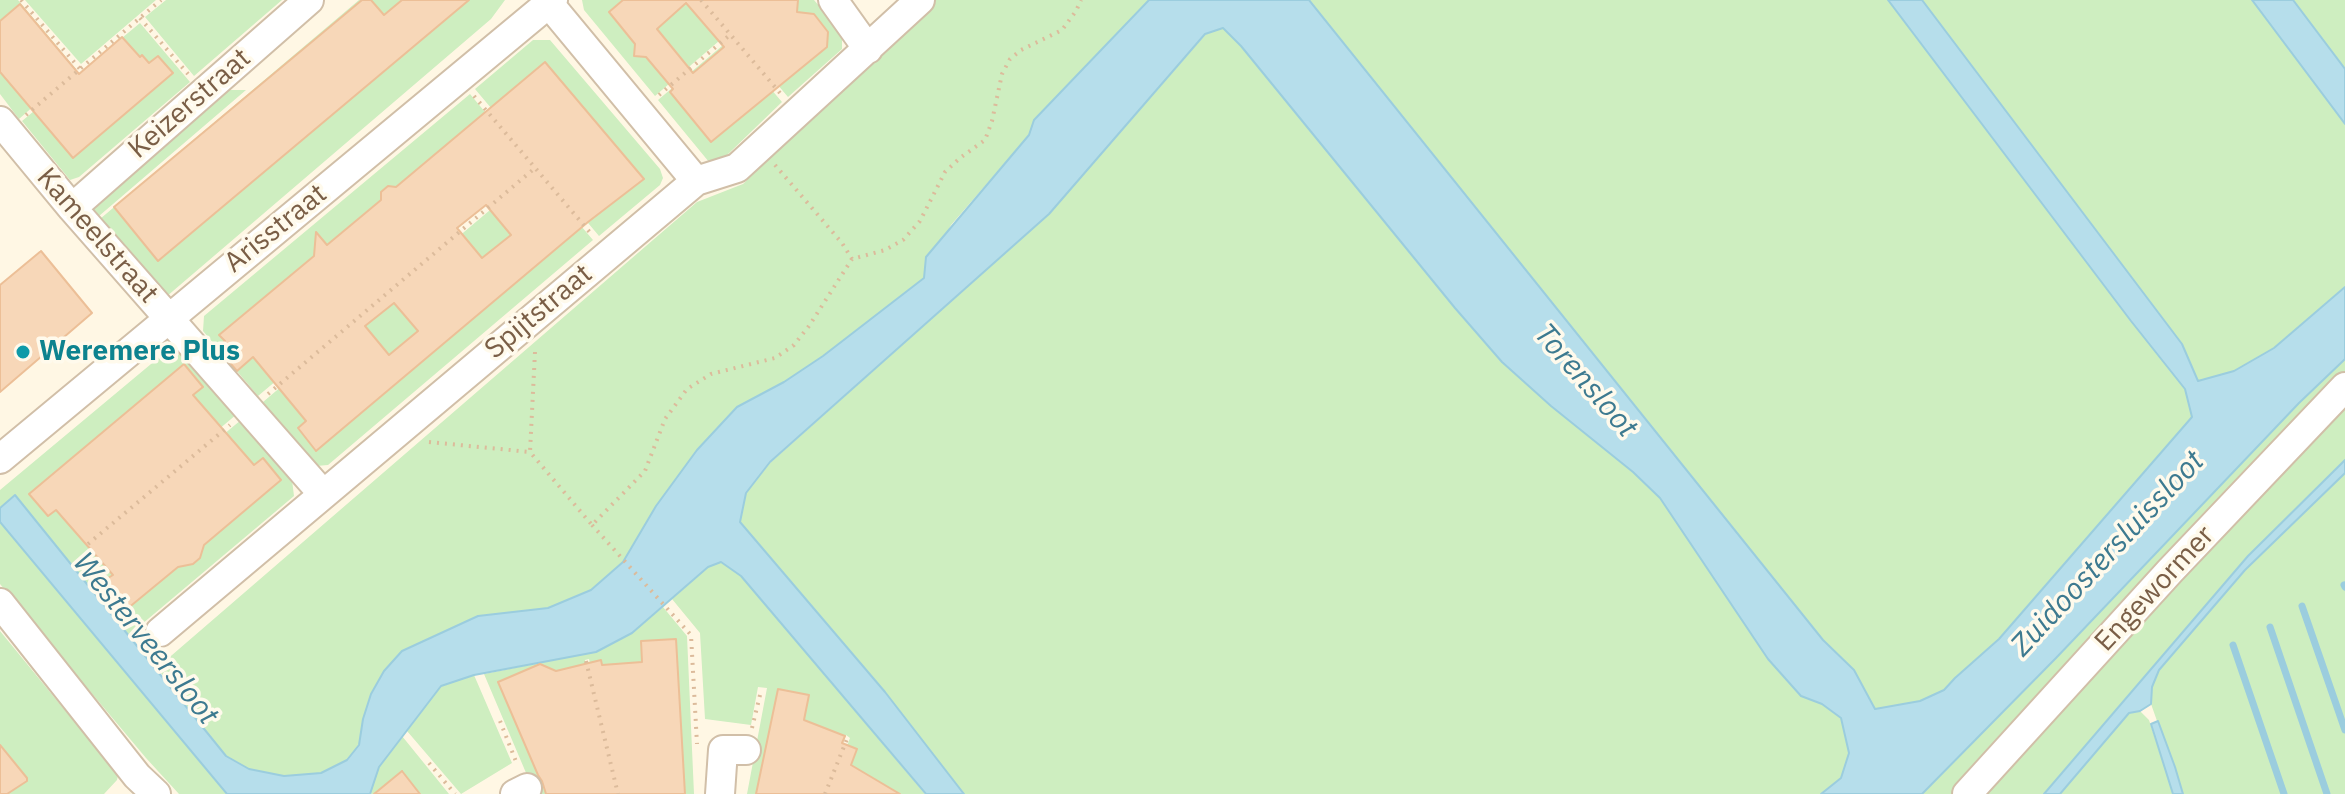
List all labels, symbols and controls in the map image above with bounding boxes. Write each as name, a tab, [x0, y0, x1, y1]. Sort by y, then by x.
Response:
street label: Keizerstraat	[122, 42, 258, 166]
street label: Kameelstraat	[29, 161, 165, 311]
street label: Arisstraat	[218, 178, 334, 280]
street label: Spijtstraat	[479, 258, 599, 366]
water label: Torensloot	[1526, 317, 1644, 445]
place label: Weremere Plus	[39, 335, 240, 369]
marker: Weremere Plus	[14, 343, 32, 361]
water label: Zuidoostersluissloot	[2004, 444, 2212, 664]
street label: Engewormer	[2088, 519, 2222, 659]
water label: Westerveersloot	[65, 546, 225, 732]

